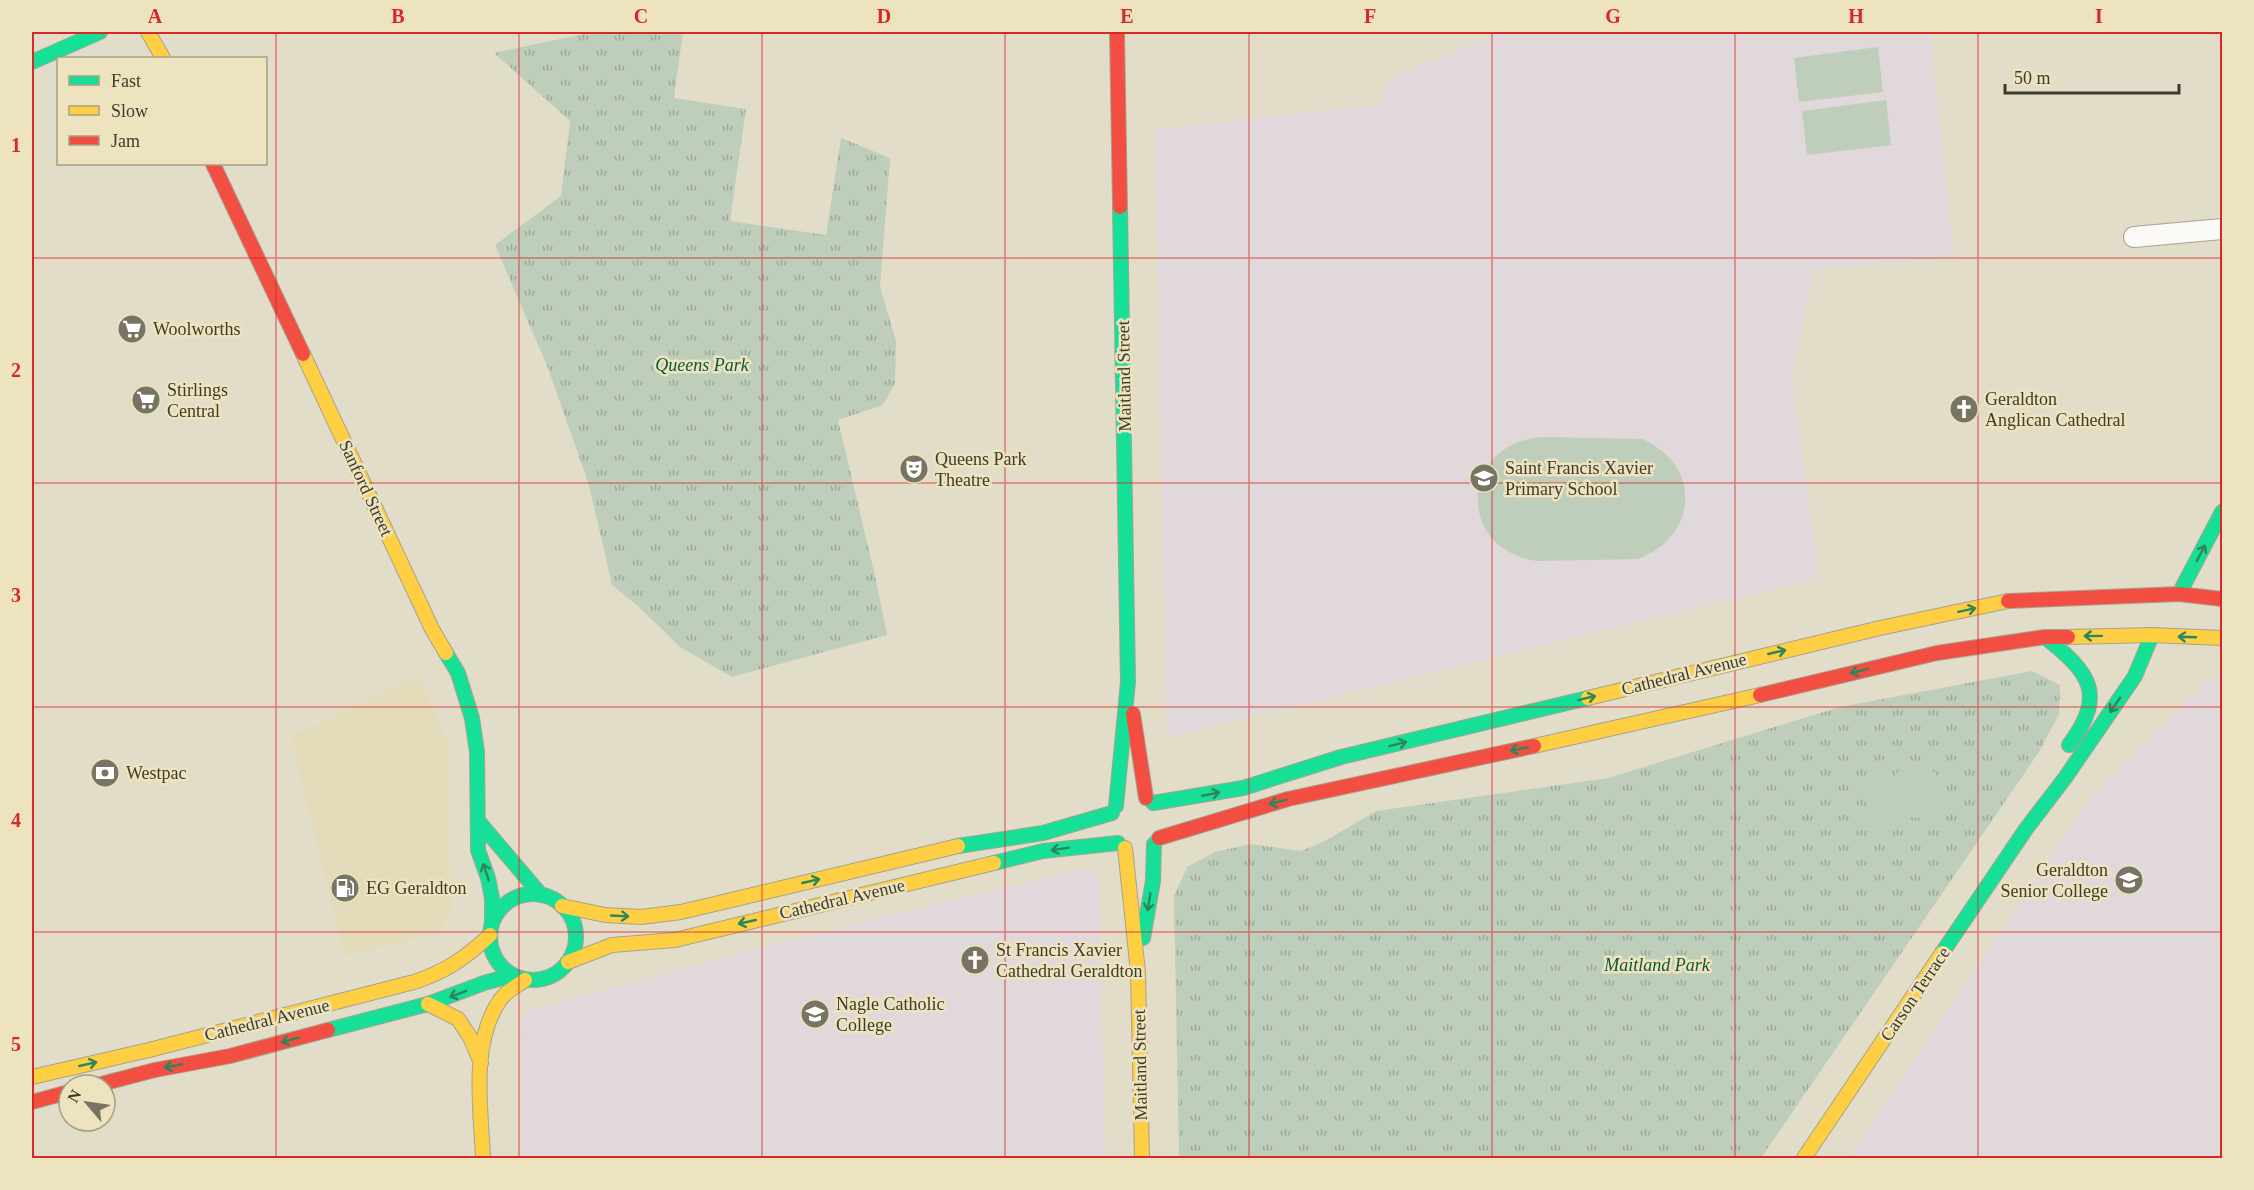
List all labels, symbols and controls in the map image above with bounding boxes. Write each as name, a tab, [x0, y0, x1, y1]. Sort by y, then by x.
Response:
text: A	[148, 5, 163, 27]
text: B	[391, 5, 405, 27]
text: C	[634, 5, 648, 27]
text: D	[877, 5, 891, 27]
text: E	[1120, 5, 1134, 27]
text: F	[1364, 5, 1376, 27]
text: G	[1605, 5, 1621, 27]
text: H	[1848, 5, 1864, 27]
text: I	[2095, 5, 2103, 27]
legend	[57, 57, 267, 165]
scale bar	[2005, 57, 2179, 95]
text: 50 m	[2014, 68, 2051, 88]
text: Fast	[111, 71, 141, 91]
text: Slow	[111, 101, 148, 121]
text: Jam	[111, 131, 140, 151]
text: 1	[11, 134, 21, 156]
supermarket icon: Woolworths	[116, 313, 148, 345]
place label: Woolworths	[153, 319, 241, 339]
street label: Maitland Street	[1113, 320, 1135, 432]
park label: Queens Park	[655, 355, 750, 375]
text: 2	[11, 359, 21, 381]
place label: Stirlings Central	[167, 380, 228, 421]
supermarket icon: Stirlings Central	[130, 384, 162, 416]
place label: Geraldton Anglican Cathedral	[1985, 389, 2125, 430]
church icon: Geraldton Anglican Cathedral	[1948, 393, 1980, 425]
street label: Sanford Street	[335, 437, 397, 539]
place label: Queens Park Theatre	[935, 449, 1026, 490]
theatre icon: Queens Park Theatre	[898, 453, 930, 485]
place label: Saint Francis Xavier Primary School	[1505, 458, 1653, 499]
school or university icon: Saint Francis Xavier Primary School	[1468, 462, 1500, 494]
one-way arrow	[2195, 545, 2207, 562]
text: 3	[11, 584, 21, 606]
one-way arrow	[1957, 603, 1976, 615]
one-way arrow	[2084, 630, 2104, 642]
one-way arrow	[2178, 631, 2198, 642]
one-way arrow	[1767, 646, 1786, 658]
street label: Cathedral Avenue	[1619, 649, 1749, 699]
one-way arrow	[1850, 665, 1869, 677]
one-way arrow	[1577, 691, 1596, 703]
one-way arrow	[2109, 697, 2121, 713]
one-way arrow	[1388, 737, 1407, 749]
one-way arrow	[1510, 744, 1529, 756]
bank icon: Westpac	[89, 757, 121, 789]
place label: Westpac	[126, 763, 187, 783]
one-way arrow	[1201, 788, 1220, 799]
one-way arrow	[1269, 796, 1288, 808]
text: 4	[11, 809, 21, 831]
one-way arrow	[1050, 843, 1070, 854]
place label: Geraldton Senior College	[2001, 860, 2108, 901]
one-way arrow	[479, 863, 490, 882]
school or university icon: Geraldton Senior College	[2113, 864, 2145, 896]
fuel station icon: EG Geraldton	[329, 872, 361, 904]
street label: Cathedral Avenue	[777, 875, 907, 923]
one-way arrow	[801, 875, 820, 887]
place label: EG Geraldton	[366, 878, 466, 898]
one-way arrow	[1144, 891, 1155, 911]
one-way arrow	[609, 911, 629, 922]
one-way arrow	[738, 916, 757, 928]
place label: St Francis Xavier Cathedral Geraldton	[996, 940, 1142, 981]
street label: Carson Terrace	[1876, 943, 1954, 1045]
church icon: St Francis Xavier Cathedral Geraldton	[959, 944, 991, 976]
park label: Maitland Park	[1603, 955, 1711, 975]
one-way arrow	[449, 989, 468, 1000]
place label: Nagle Catholic College	[836, 994, 944, 1035]
street label: Cathedral Avenue	[202, 995, 332, 1045]
school or university icon: Nagle Catholic College	[799, 998, 831, 1030]
street label: Maitland Street	[1129, 1009, 1151, 1121]
text: 5	[11, 1033, 21, 1055]
one-way arrow	[281, 1035, 300, 1046]
one-way arrow	[79, 1057, 98, 1069]
one-way arrow	[163, 1061, 183, 1072]
north arrow	[57, 1073, 117, 1133]
text: N	[64, 1086, 85, 1105]

